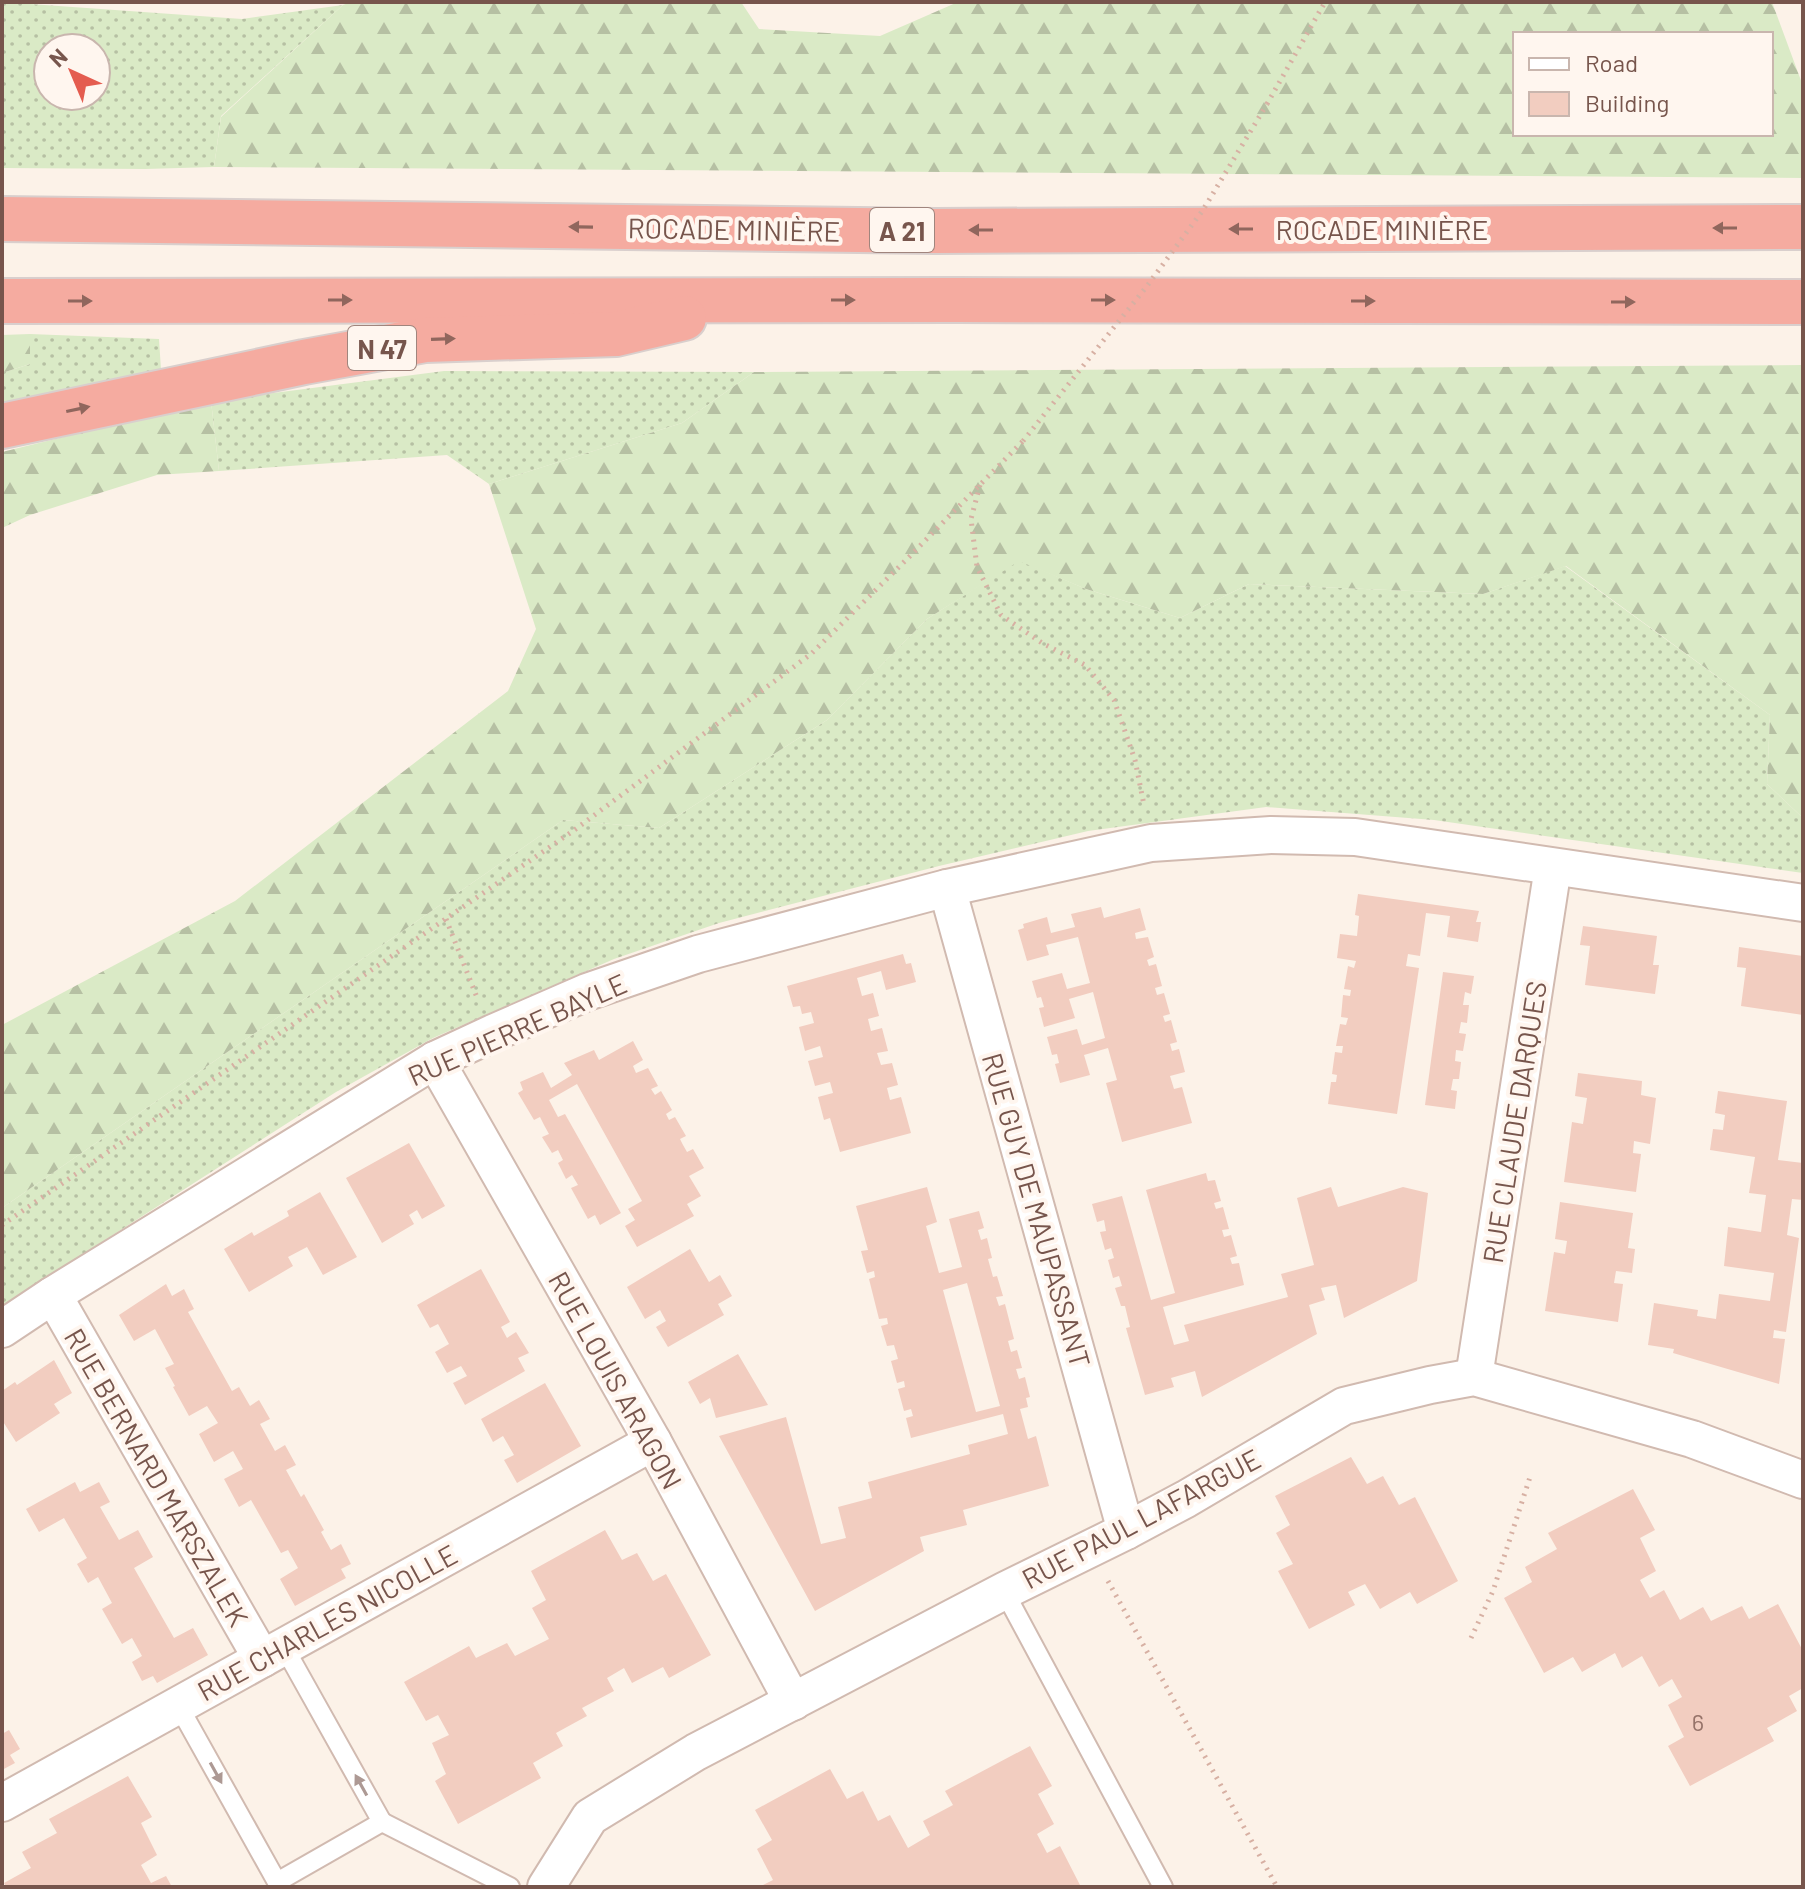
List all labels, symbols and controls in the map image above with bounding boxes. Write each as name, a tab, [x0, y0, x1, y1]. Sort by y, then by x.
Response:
north arrow	[32, 32, 112, 112]
legend	[1513, 32, 1773, 136]
text: N	[43, 42, 72, 71]
text: Road	[1585, 48, 1638, 77]
text: Building	[1585, 88, 1669, 117]
road number: A 21	[870, 208, 934, 252]
street label: ROCADE MINIÈRE	[627, 210, 841, 248]
street label: ROCADE MINIÈRE	[1276, 212, 1488, 246]
one-way arrow	[568, 221, 593, 233]
one-way arrow	[1712, 222, 1737, 234]
one-way arrow	[1228, 223, 1253, 235]
one-way arrow	[968, 224, 993, 236]
one-way arrow	[328, 294, 353, 306]
one-way arrow	[831, 294, 856, 306]
one-way arrow	[1091, 294, 1116, 307]
one-way arrow	[68, 295, 93, 307]
one-way arrow	[1351, 295, 1376, 307]
one-way arrow	[1611, 296, 1636, 308]
road number: N 47	[348, 326, 416, 370]
one-way arrow	[431, 333, 456, 346]
one-way arrow	[66, 402, 91, 415]
street label: RUE PIERRE BAYLE	[402, 965, 632, 1093]
street label: RUE CLAUDE DARQUES	[1475, 979, 1553, 1265]
street label: RUE GUY DE MAUPASSANT	[976, 1049, 1098, 1371]
street label: RUE LOUIS ARAGON	[542, 1265, 690, 1495]
street label: RUE BERNARD MARSZALEK	[58, 1322, 256, 1632]
street label: RUE PAUL LAFARGUE	[1016, 1441, 1266, 1595]
street label: RUE CHARLES NICOLLE	[191, 1536, 463, 1708]
house number: 6	[1692, 1707, 1704, 1736]
one-way arrow	[209, 1762, 223, 1784]
one-way arrow	[354, 1774, 368, 1796]

